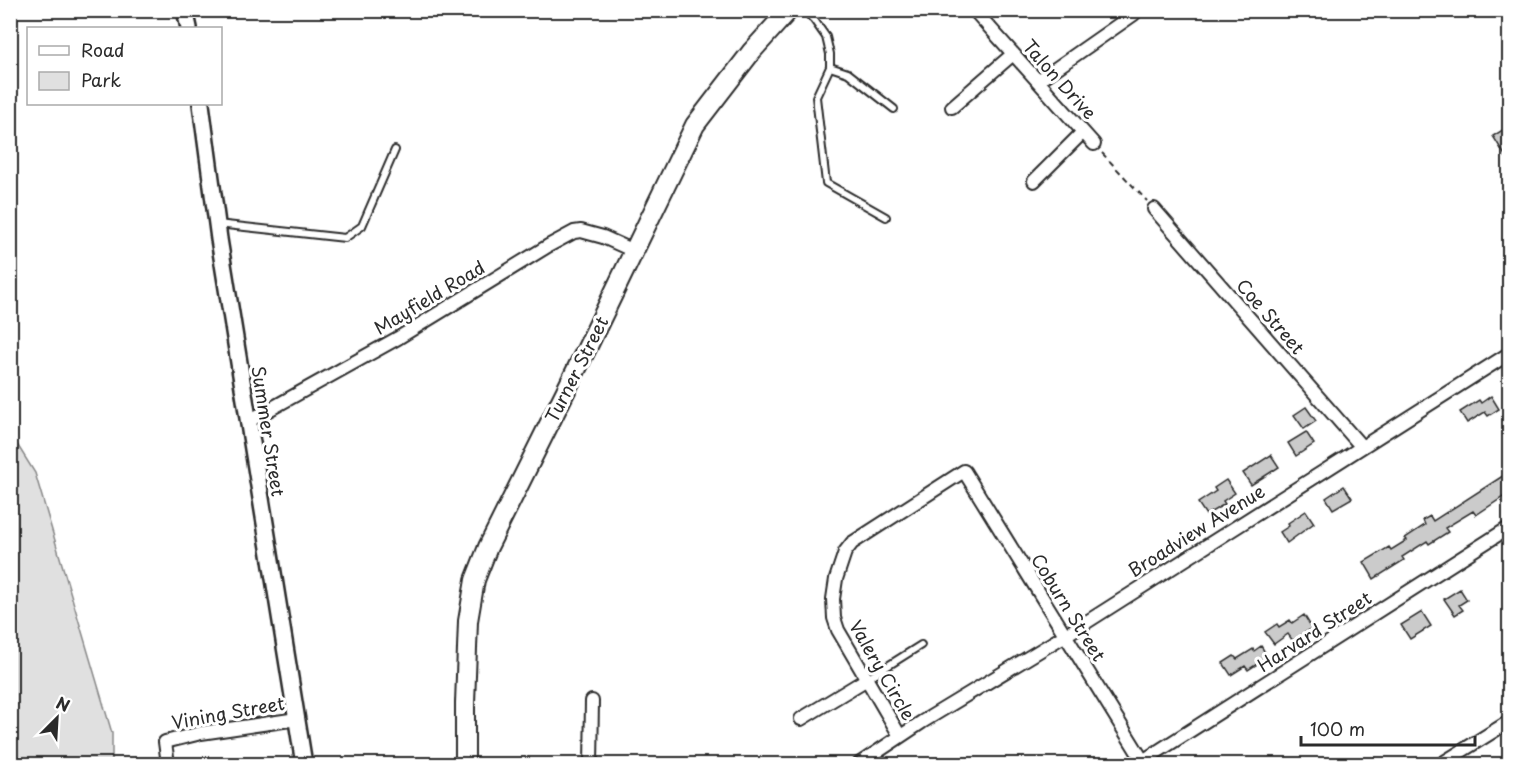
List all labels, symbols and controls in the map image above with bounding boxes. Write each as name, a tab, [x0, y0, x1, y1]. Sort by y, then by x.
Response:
legend	[27, 27, 222, 105]
street label: Talon Drive	[1017, 33, 1103, 125]
text: Road	[81, 36, 125, 63]
text: Park	[81, 66, 121, 93]
street label: Mayfield Road	[368, 253, 490, 341]
street label: Coe Street	[1230, 272, 1312, 360]
street label: Turner Street	[538, 311, 614, 427]
street label: Summer Street	[245, 364, 293, 498]
street label: Broadview Avenue	[1122, 477, 1270, 583]
street label: Coburn Street	[1025, 548, 1113, 666]
street label: Harvard Street	[1252, 584, 1376, 678]
street label: Valery Circle	[843, 615, 923, 725]
north arrow	[27, 688, 87, 748]
street label: Vining Street	[169, 689, 287, 735]
text: N	[53, 690, 74, 717]
scale bar	[1301, 709, 1475, 747]
text: 100 m	[1310, 715, 1365, 742]

